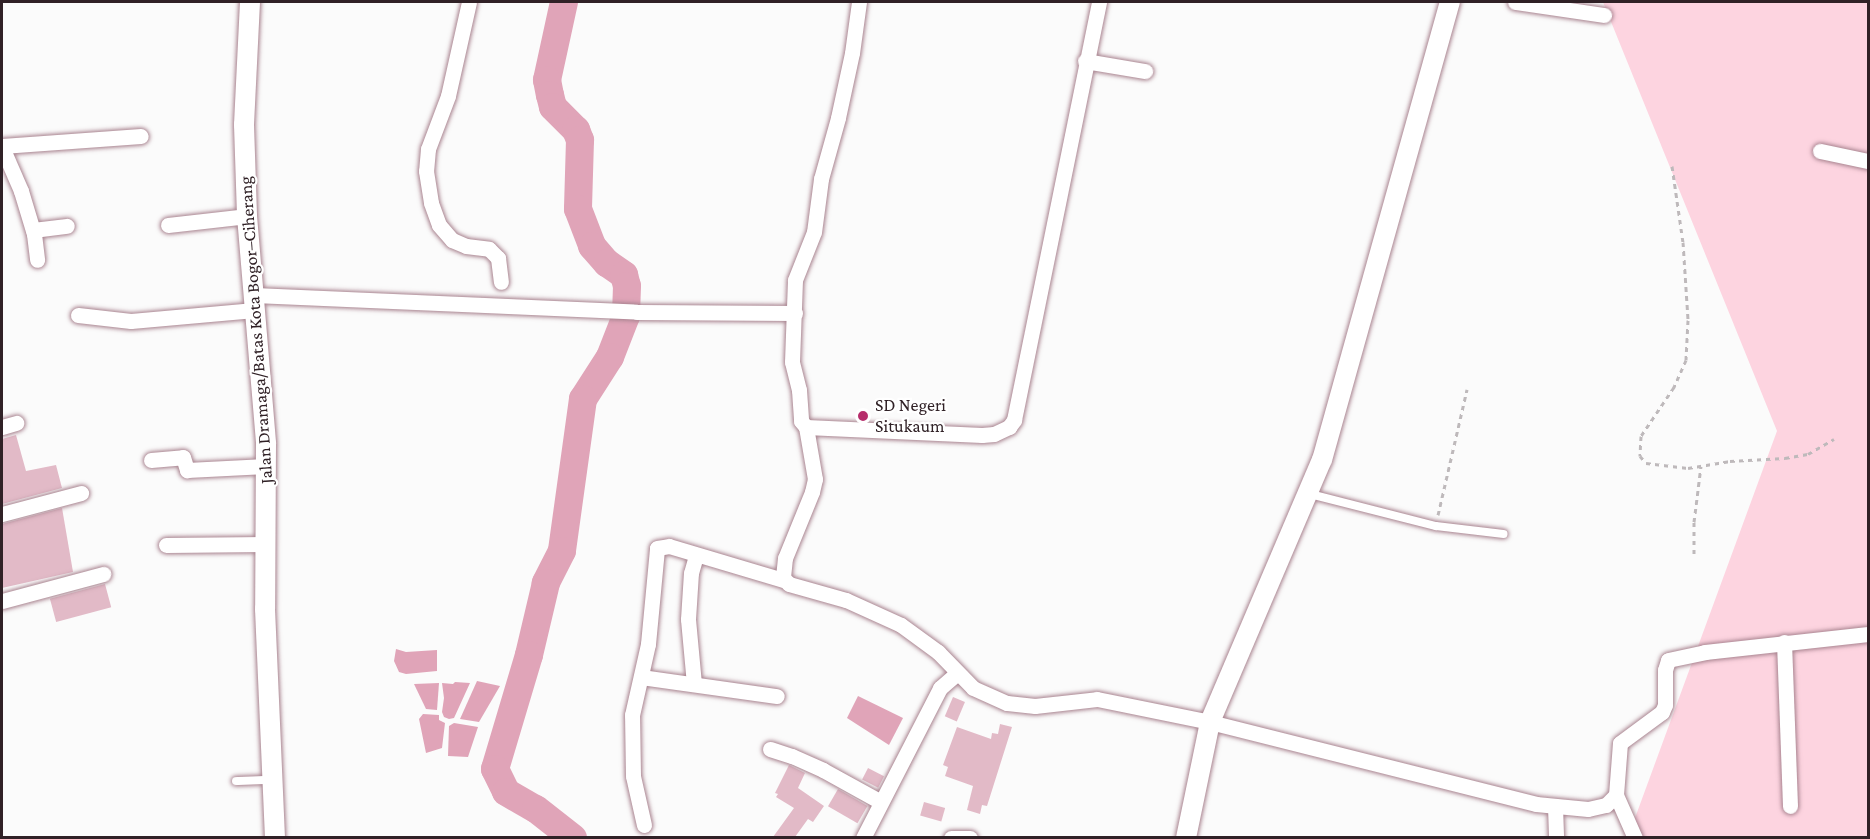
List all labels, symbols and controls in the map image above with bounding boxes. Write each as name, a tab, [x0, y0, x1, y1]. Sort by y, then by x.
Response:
street label: Jalan Dramaga/Batas Kota Bogor–Ciherang	[234, 175, 278, 485]
place label: SD Negeri Situkaum	[875, 395, 946, 438]
marker: SD Negeri Situkaum	[856, 409, 870, 423]

